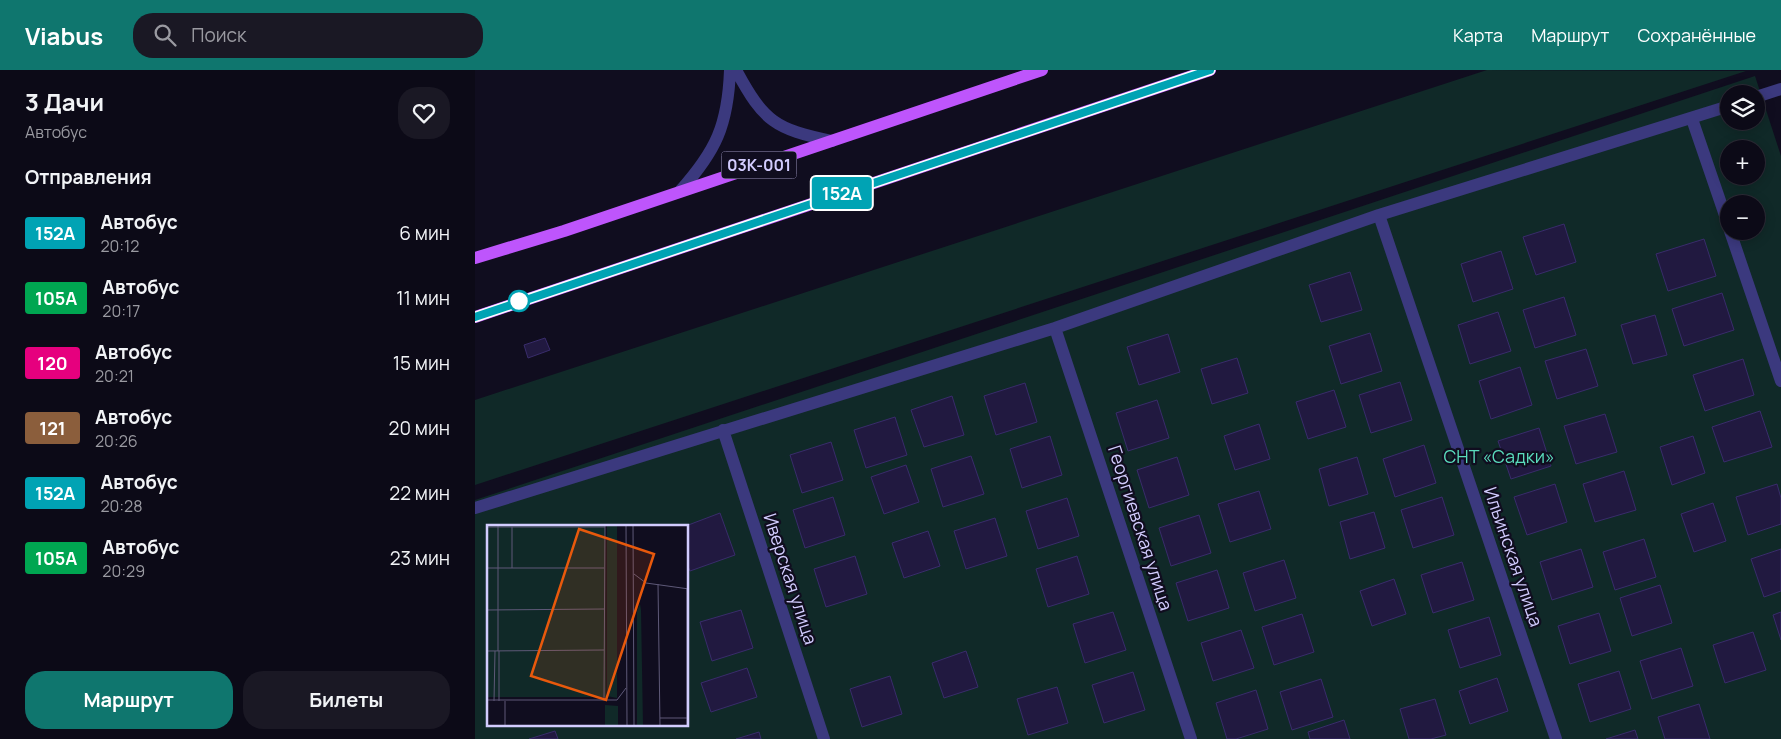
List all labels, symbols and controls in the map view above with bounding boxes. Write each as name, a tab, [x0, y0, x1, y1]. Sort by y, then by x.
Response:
search box	[133, 13, 483, 58]
text: Viabus	[25, 19, 103, 52]
icon: search	[151, 21, 179, 49]
text: Поиск	[191, 22, 246, 48]
text: Карта	[1453, 23, 1503, 47]
text: Маршрут	[1531, 23, 1609, 47]
text: Сохранённые	[1637, 23, 1756, 47]
text: 3 Дачи	[25, 85, 104, 118]
map controls	[1720, 85, 1765, 240]
button: layers	[1720, 85, 1765, 130]
button: heart	[398, 87, 450, 139]
text: Автобус	[25, 121, 87, 143]
button: +	[1720, 140, 1765, 185]
road number: 03К-001	[721, 152, 797, 178]
text: Отправления	[25, 164, 152, 190]
line badge: 152A	[807, 177, 877, 209]
text: 152A	[822, 181, 862, 205]
button: −	[1720, 195, 1765, 240]
text: Автобус	[100, 209, 178, 235]
text: 6 мин	[399, 220, 450, 246]
text: 152A	[35, 221, 75, 245]
text: 20:12	[100, 235, 139, 257]
text: Автобус	[102, 274, 180, 300]
text: 11 мин	[396, 285, 450, 311]
text: 105А	[35, 286, 77, 310]
unlabelled marker	[508, 290, 530, 312]
text: 20:17	[102, 300, 140, 322]
text: Автобус	[95, 339, 172, 365]
text: 15 мин	[393, 350, 450, 376]
text: 120	[37, 351, 68, 375]
text: 20:21	[95, 365, 134, 387]
text: Автобус	[95, 404, 172, 430]
text: 20 мин	[389, 415, 450, 441]
text: 121	[39, 416, 66, 440]
text: 20:26	[95, 430, 138, 452]
street label: Георгиевская улица	[1103, 442, 1179, 613]
park label: СНТ «Садки»	[1443, 444, 1555, 468]
text: Автобус	[100, 469, 178, 495]
text: 22 мин	[389, 480, 450, 506]
text: 152A	[35, 481, 75, 505]
street label: Ильинская улица	[1479, 484, 1549, 630]
text: 20:28	[100, 495, 142, 517]
street label: Иверская улица	[758, 510, 823, 647]
inset map	[487, 525, 689, 726]
text: Автобус	[102, 534, 180, 560]
text: 23 мин	[390, 545, 450, 571]
text: 105А	[35, 546, 77, 570]
text: 20:29	[102, 560, 145, 582]
button: Маршрут	[25, 671, 233, 729]
button: Билеты	[243, 671, 450, 729]

